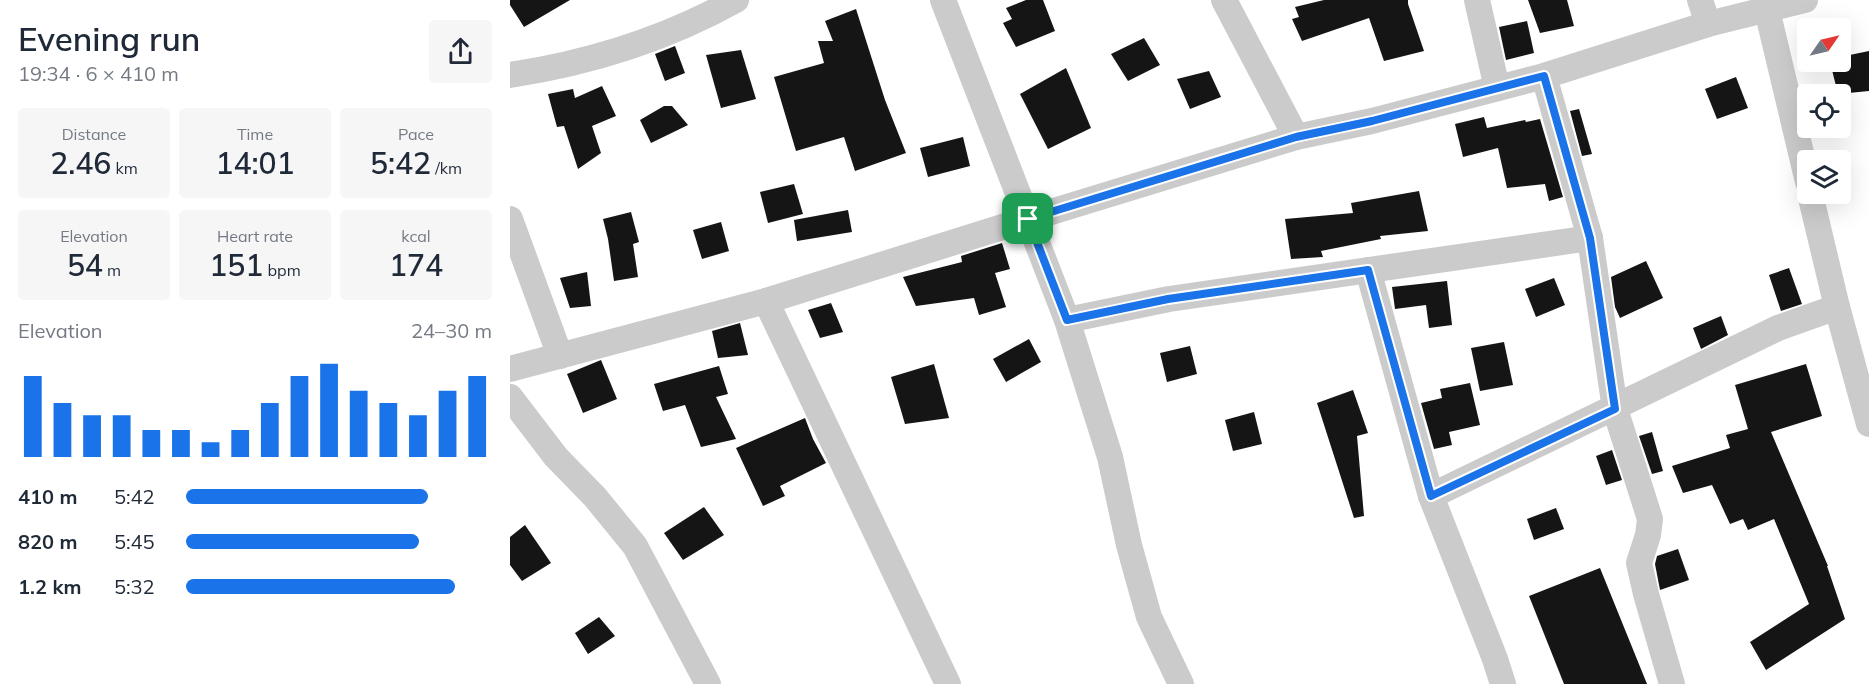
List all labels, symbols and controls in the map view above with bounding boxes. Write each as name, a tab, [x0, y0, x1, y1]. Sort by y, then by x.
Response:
text: Evening run	[18, 18, 200, 59]
north arrow	[1797, 18, 1851, 72]
map controls	[1797, 18, 1851, 204]
button: share	[429, 20, 492, 83]
text: 19:34 · 6 × 410 m	[18, 61, 179, 86]
button: locate	[1797, 84, 1851, 138]
text: Distance	[62, 124, 126, 144]
text: Time	[237, 124, 273, 144]
text: Pace	[398, 124, 434, 144]
text: 2.46	[50, 144, 111, 182]
text: 14:01	[215, 144, 295, 182]
text: 5:42	[370, 144, 431, 182]
button: layers	[1797, 150, 1851, 204]
text: km	[111, 158, 138, 178]
text: /km	[431, 158, 462, 178]
pin	[1002, 193, 1053, 244]
icon: arrive	[1011, 202, 1044, 235]
text: Elevation	[60, 226, 128, 246]
text: Heart rate	[217, 226, 293, 246]
text: kcal	[401, 226, 431, 246]
text: 54	[67, 246, 103, 284]
text: 151	[209, 246, 263, 284]
text: 174	[389, 246, 443, 284]
text: m	[103, 260, 121, 280]
text: bpm	[263, 260, 301, 280]
text: Elevation	[18, 318, 103, 343]
text: 24–30 m	[411, 318, 492, 343]
text: 410 m	[18, 484, 77, 509]
text: 5:42	[114, 484, 155, 509]
text: 820 m	[18, 529, 77, 554]
text: 5:45	[114, 529, 155, 554]
text: 1.2 km	[18, 574, 81, 599]
text: 5:32	[114, 574, 155, 599]

